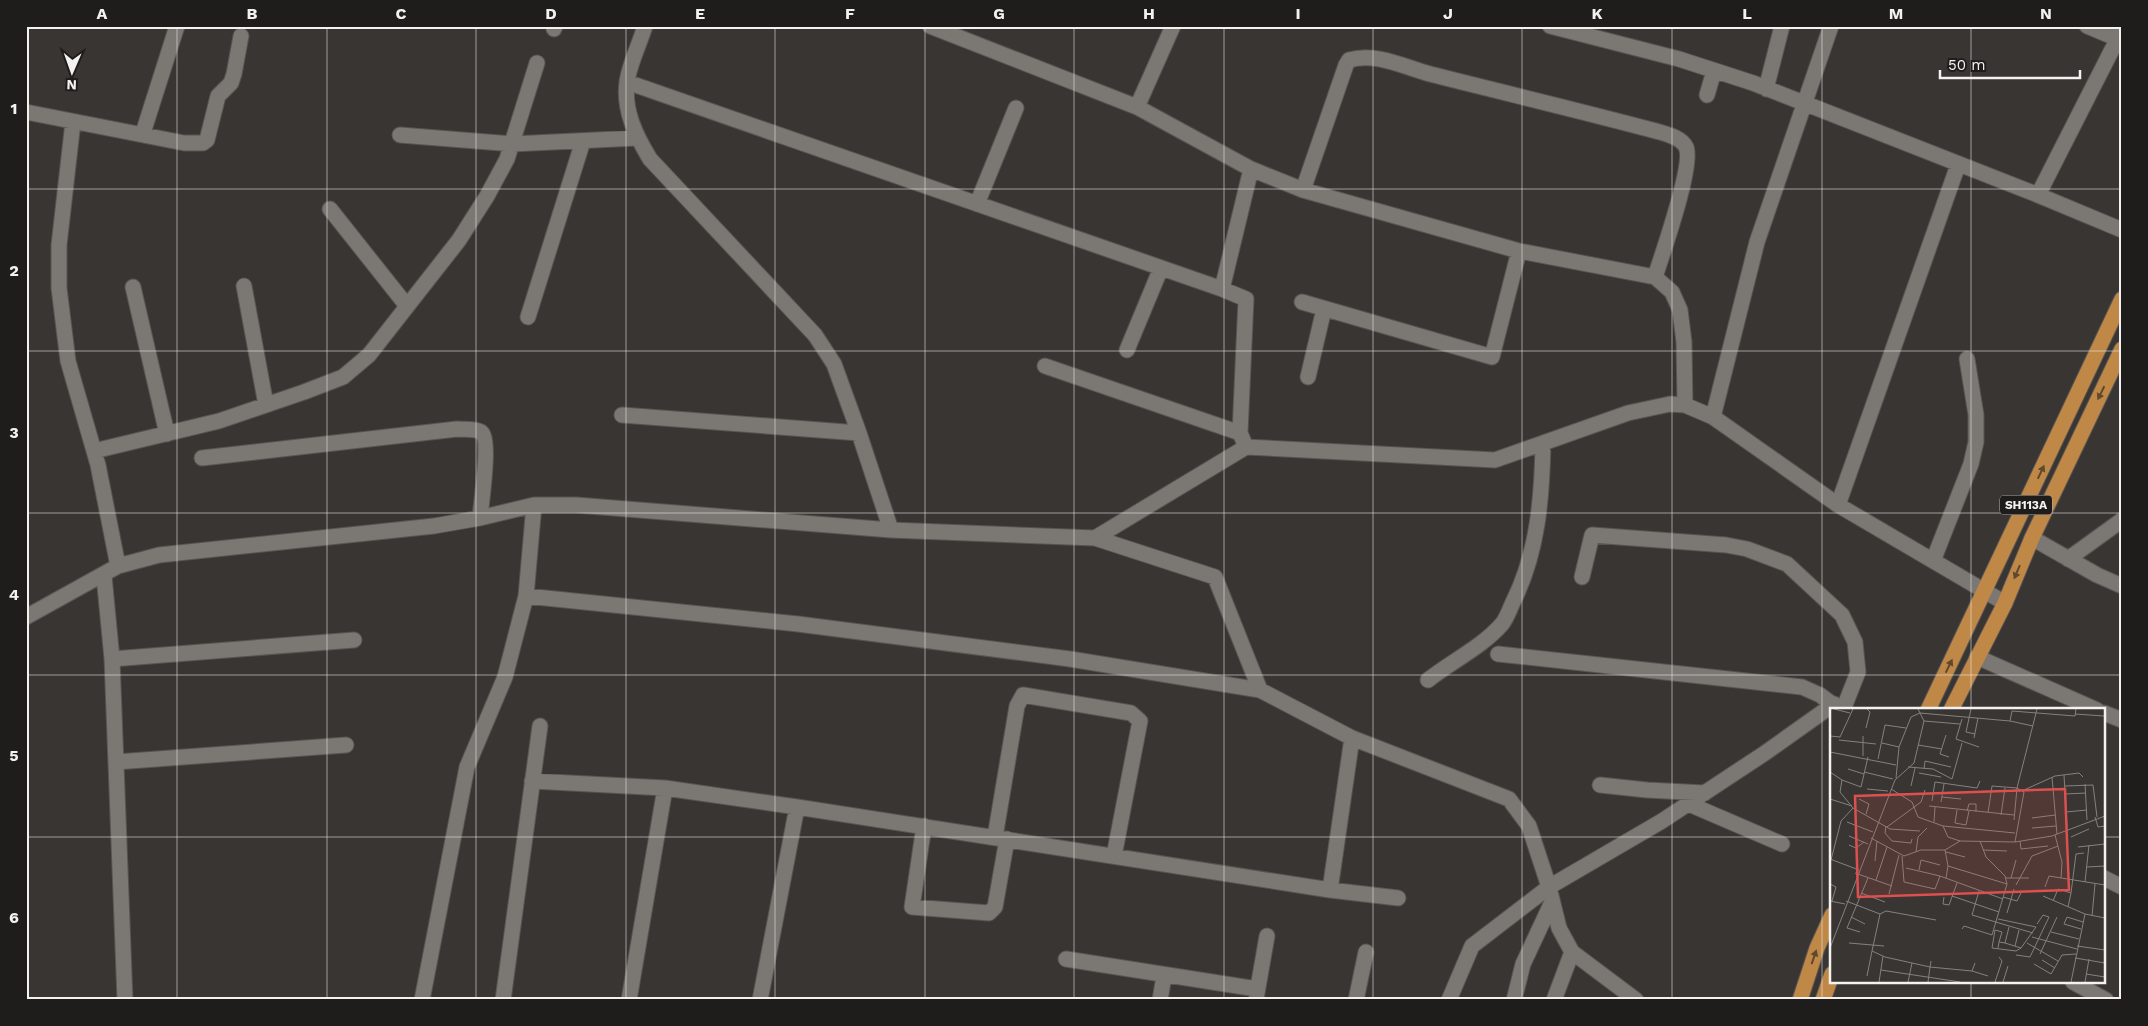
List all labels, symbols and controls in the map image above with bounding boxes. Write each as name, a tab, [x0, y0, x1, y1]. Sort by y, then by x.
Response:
text: A	[97, 4, 108, 23]
text: B	[247, 4, 258, 23]
text: C	[396, 4, 407, 23]
text: D	[545, 4, 557, 23]
text: E	[695, 4, 705, 23]
text: F	[845, 4, 855, 23]
text: G	[993, 4, 1005, 23]
text: H	[1143, 4, 1155, 23]
text: I	[1295, 4, 1301, 23]
text: J	[1443, 4, 1453, 23]
text: K	[1591, 4, 1603, 23]
text: L	[1742, 4, 1752, 23]
text: M	[1889, 4, 1903, 23]
text: N	[2040, 4, 2052, 23]
north arrow	[48, 48, 98, 98]
scale bar	[1940, 48, 2080, 80]
text: 50 m	[1948, 56, 1985, 74]
text: N	[66, 77, 77, 93]
text: 1	[11, 99, 17, 118]
text: 2	[9, 261, 19, 280]
one-way arrow	[2097, 386, 2105, 400]
text: 3	[9, 423, 19, 442]
one-way arrow	[2037, 465, 2045, 479]
road number: SH113A	[2000, 496, 2052, 514]
one-way arrow	[2013, 565, 2021, 579]
text: 4	[9, 585, 19, 604]
one-way arrow	[1945, 659, 1953, 673]
inset map	[1830, 708, 2106, 984]
text: 5	[9, 746, 19, 765]
text: 6	[9, 908, 19, 927]
one-way arrow	[1811, 949, 1818, 964]

